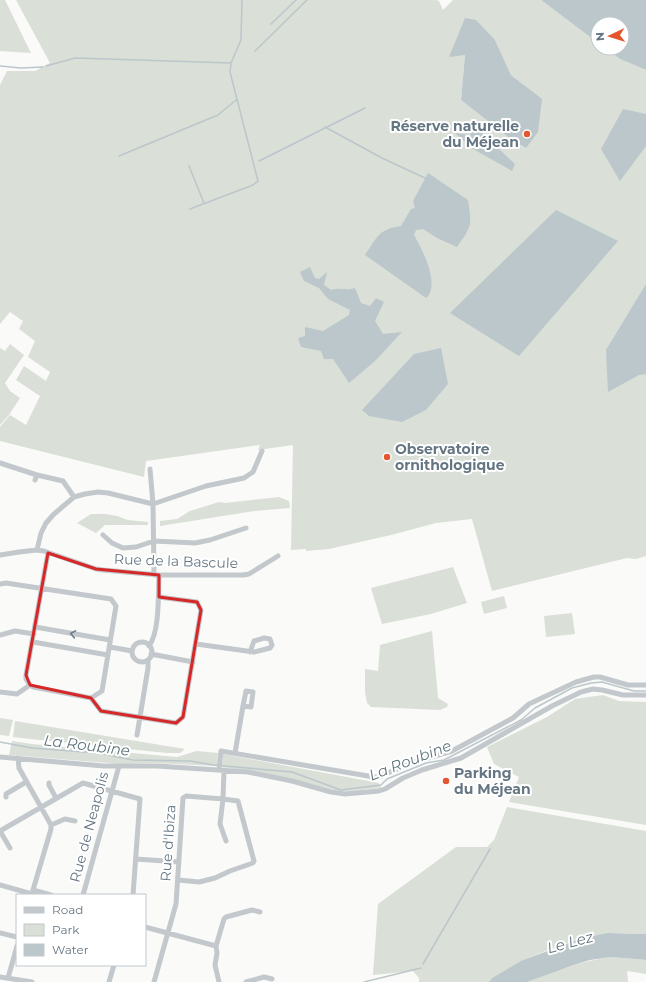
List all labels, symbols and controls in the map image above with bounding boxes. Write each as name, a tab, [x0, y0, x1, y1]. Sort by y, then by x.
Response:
north arrow	[590, 16, 630, 56]
text: N	[593, 32, 607, 42]
place label: Réserve naturelle du Méjean	[390, 117, 519, 151]
marker: Réserve naturelle du Méjean	[522, 129, 532, 139]
place label: Observatoire ornithologique	[395, 440, 505, 474]
marker: Observatoire ornithologique	[382, 452, 392, 462]
street label: Rue de la Bascule	[114, 550, 238, 572]
one-way arrow	[70, 630, 76, 639]
water label: La Roubine	[43, 730, 131, 760]
water label: La Roubine	[366, 736, 454, 784]
place label: Parking du Méjean	[454, 764, 531, 798]
street label: Rue de Neapolis	[66, 770, 112, 884]
marker: Parking du Méjean	[441, 776, 451, 786]
street label: Rue d'Ibiza	[156, 804, 180, 882]
legend	[16, 894, 146, 966]
text: Road	[52, 902, 83, 917]
text: Park	[52, 922, 80, 937]
water label: Le Lez	[545, 927, 596, 957]
text: Water	[52, 942, 89, 957]

